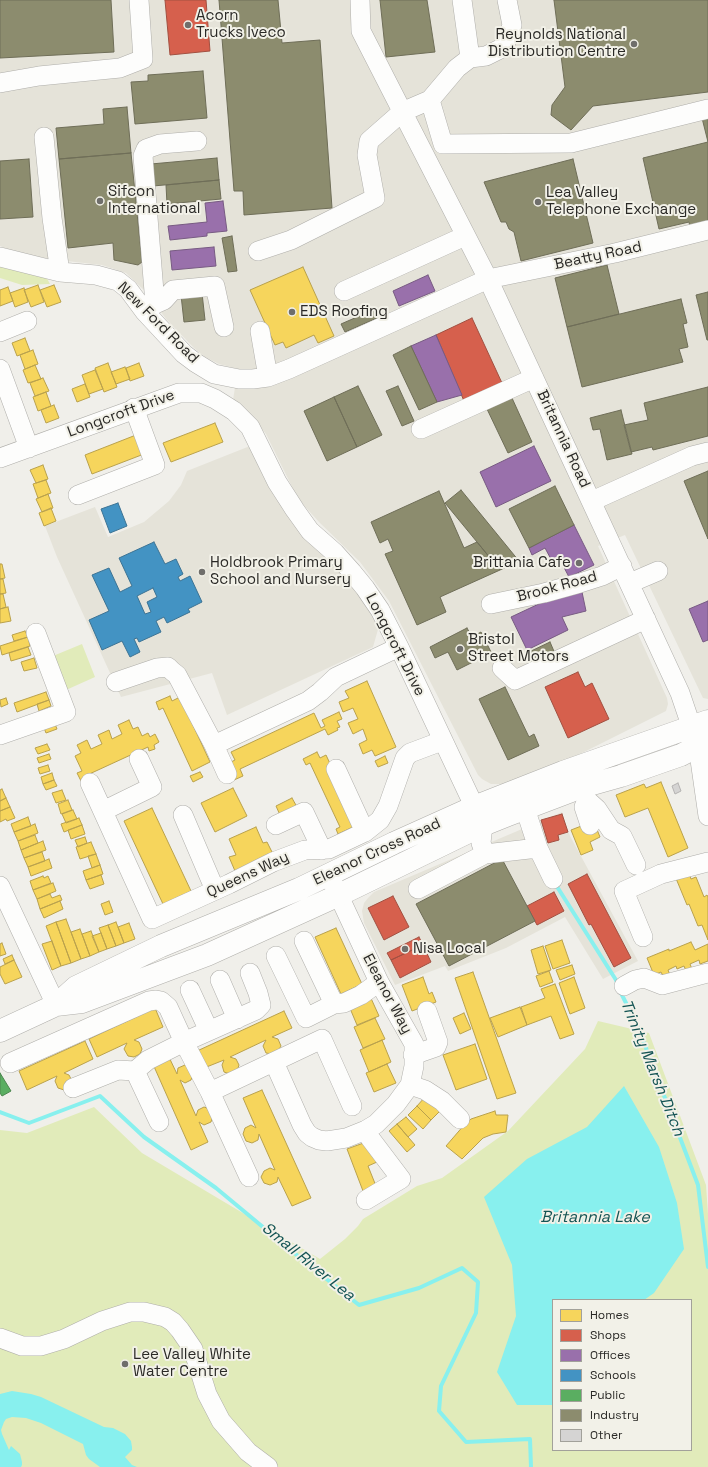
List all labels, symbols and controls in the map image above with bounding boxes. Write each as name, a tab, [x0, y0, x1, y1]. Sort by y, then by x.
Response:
place label: Acorn Trucks Iveco	[196, 7, 286, 42]
marker: Acorn Trucks Iveco	[183, 20, 193, 30]
place label: Reynolds National Distribution Centre	[488, 26, 626, 61]
marker: Reynolds National Distribution Centre	[629, 39, 639, 49]
place label: Sifcon International	[108, 183, 200, 218]
place label: Lea Valley Telephone Exchange	[546, 184, 696, 219]
marker: Sifcon International	[95, 196, 105, 206]
marker: Lea Valley Telephone Exchange	[533, 197, 543, 207]
street label: Beatty Road	[553, 238, 643, 274]
street label: New Ford Road	[114, 279, 202, 367]
place label: EDS Roofing	[300, 303, 388, 321]
marker: EDS Roofing	[287, 307, 297, 317]
street label: Longcroft Drive	[65, 386, 177, 442]
street label: Britannia Road	[532, 387, 594, 491]
place label: Holdbrook Primary School and Nursery	[210, 554, 351, 589]
place label: Brittania Cafe	[473, 554, 571, 572]
marker: Brittania Cafe	[574, 558, 584, 568]
marker: Holdbrook Primary School and Nursery	[197, 567, 207, 577]
street label: Brook Road	[515, 568, 599, 606]
street label: Longcroft Drive	[361, 591, 429, 699]
place label: Bristol Street Motors	[468, 631, 569, 666]
marker: Bristol Street Motors	[455, 644, 465, 654]
street label: Eleanor Cross Road	[310, 815, 444, 889]
street label: Queens Way	[204, 848, 292, 902]
place label: Nisa Local	[413, 940, 486, 958]
marker: Nisa Local	[400, 944, 410, 954]
street label: Eleanor Way	[358, 951, 416, 1037]
water label: Trinity Marsh Ditch	[616, 997, 688, 1139]
water label: Britannia Lake	[540, 1208, 650, 1228]
water label: Small River Lea	[258, 1219, 358, 1305]
legend	[552, 1299, 692, 1451]
text: Homes	[590, 1307, 629, 1323]
text: Shops	[590, 1327, 626, 1343]
place label: Lee Valley White Water Centre	[133, 1346, 251, 1381]
text: Offices	[590, 1347, 630, 1363]
marker: Lee Valley White Water Centre	[120, 1359, 130, 1369]
text: Schools	[590, 1367, 636, 1383]
text: Public	[590, 1387, 625, 1403]
text: Industry	[590, 1407, 639, 1423]
text: Other	[590, 1427, 623, 1443]

